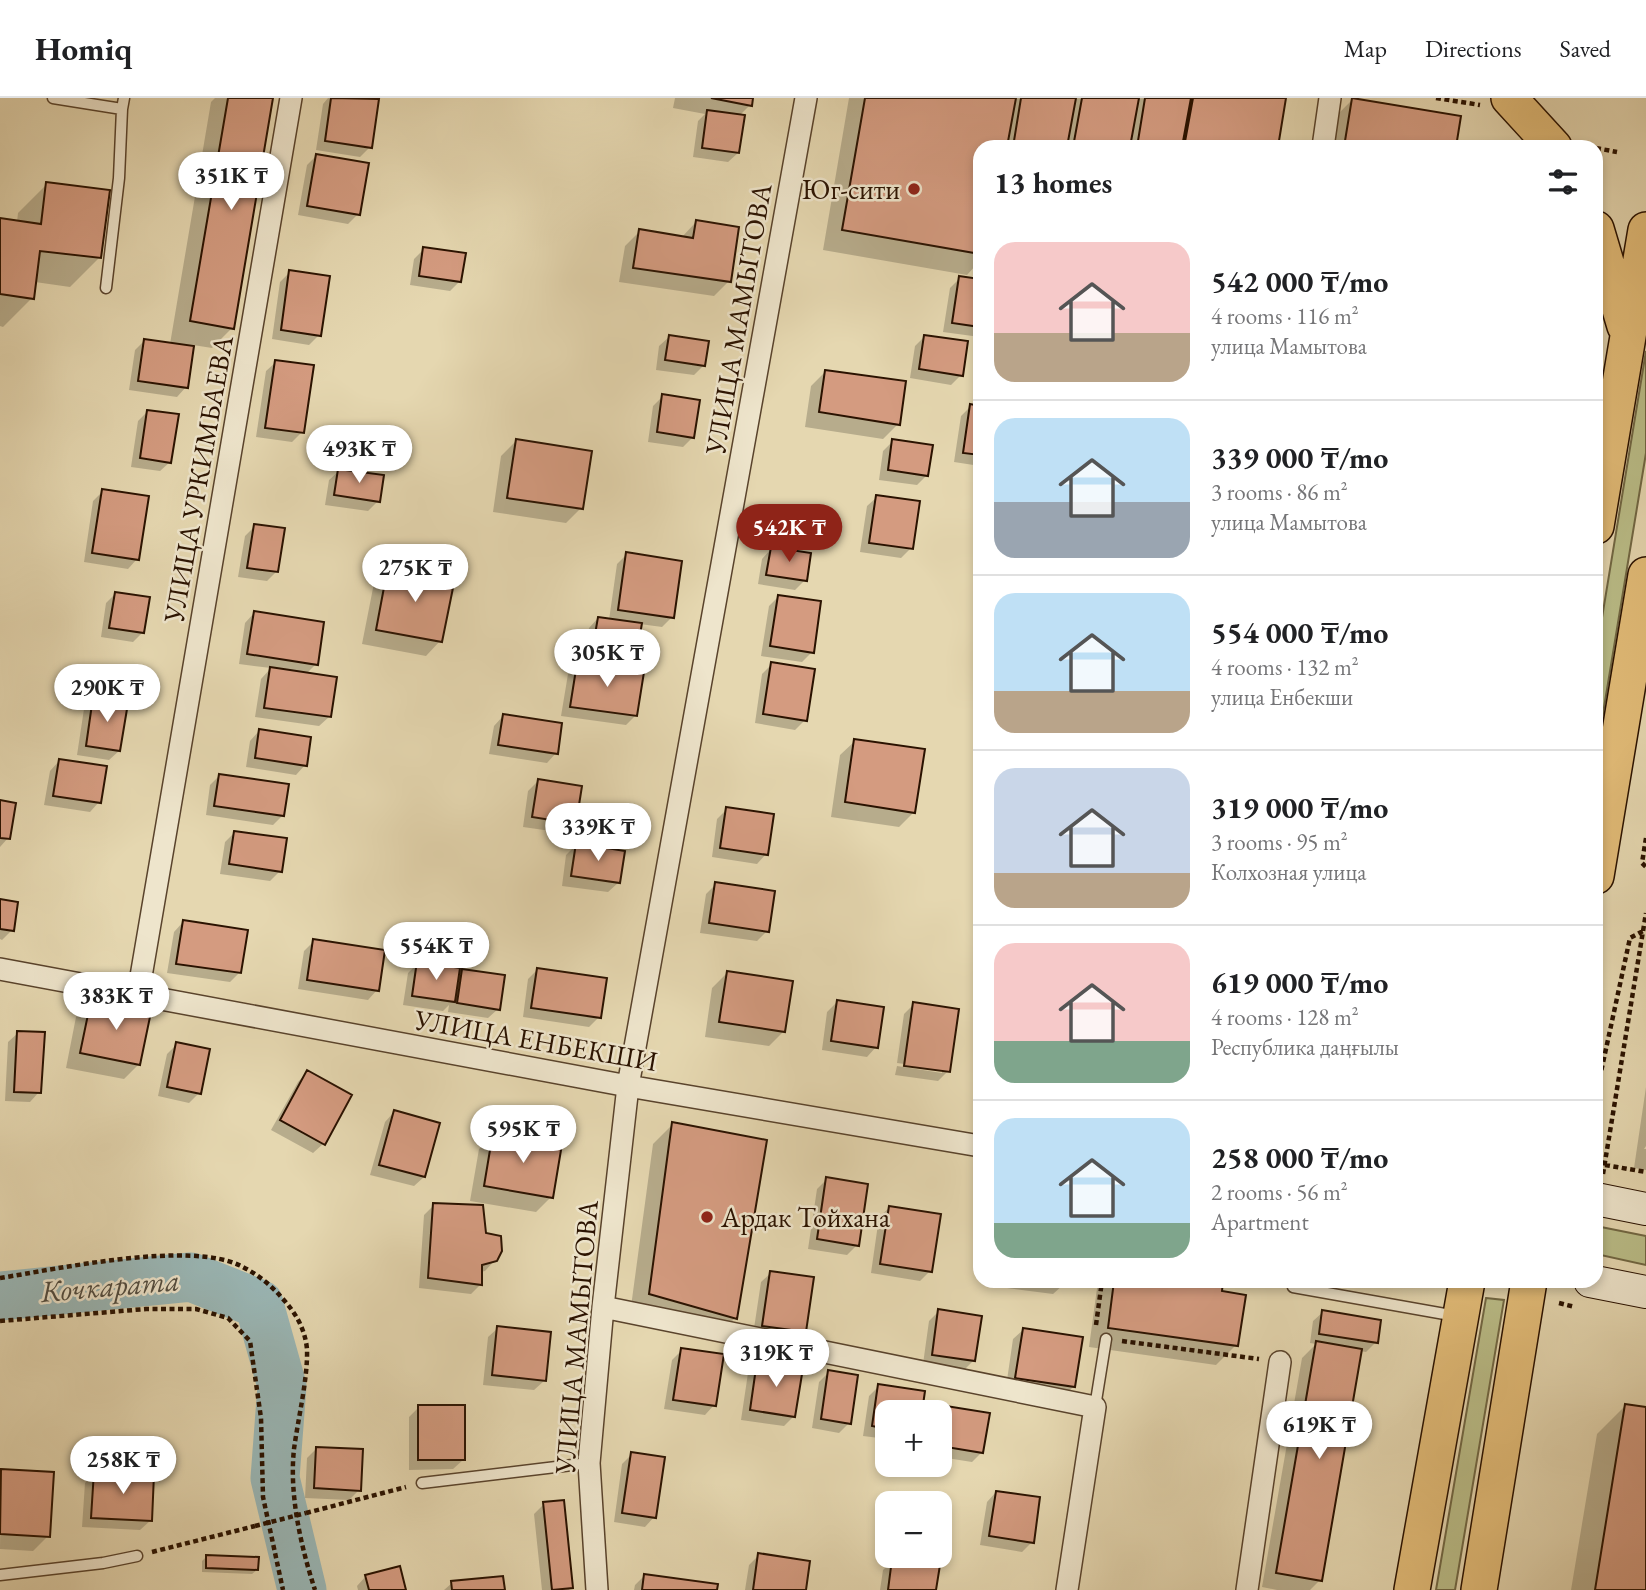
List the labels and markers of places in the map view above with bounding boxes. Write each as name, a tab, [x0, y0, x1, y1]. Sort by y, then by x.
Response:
pin: 351K ₸	[174, 152, 288, 212]
place label: Юг-сити	[802, 171, 900, 207]
marker: Юг-сити	[906, 181, 922, 197]
pin: 493K ₸	[302, 426, 416, 485]
pin: 542K ₸	[732, 504, 846, 564]
pin: 275K ₸	[358, 545, 472, 604]
pin: 305K ₸	[550, 630, 664, 689]
pin: 290K ₸	[50, 664, 164, 724]
pin: 339K ₸	[541, 804, 655, 863]
pin: 554K ₸	[379, 922, 493, 982]
pin: 383K ₸	[59, 972, 173, 1032]
pin: 595K ₸	[466, 1105, 580, 1165]
place label: Ардак Тойхана	[720, 1199, 891, 1235]
marker: Ардак Тойхана	[699, 1209, 715, 1225]
pin: 319K ₸	[719, 1330, 833, 1389]
pin: 619K ₸	[1262, 1402, 1376, 1461]
pin: 258K ₸	[66, 1436, 180, 1496]

